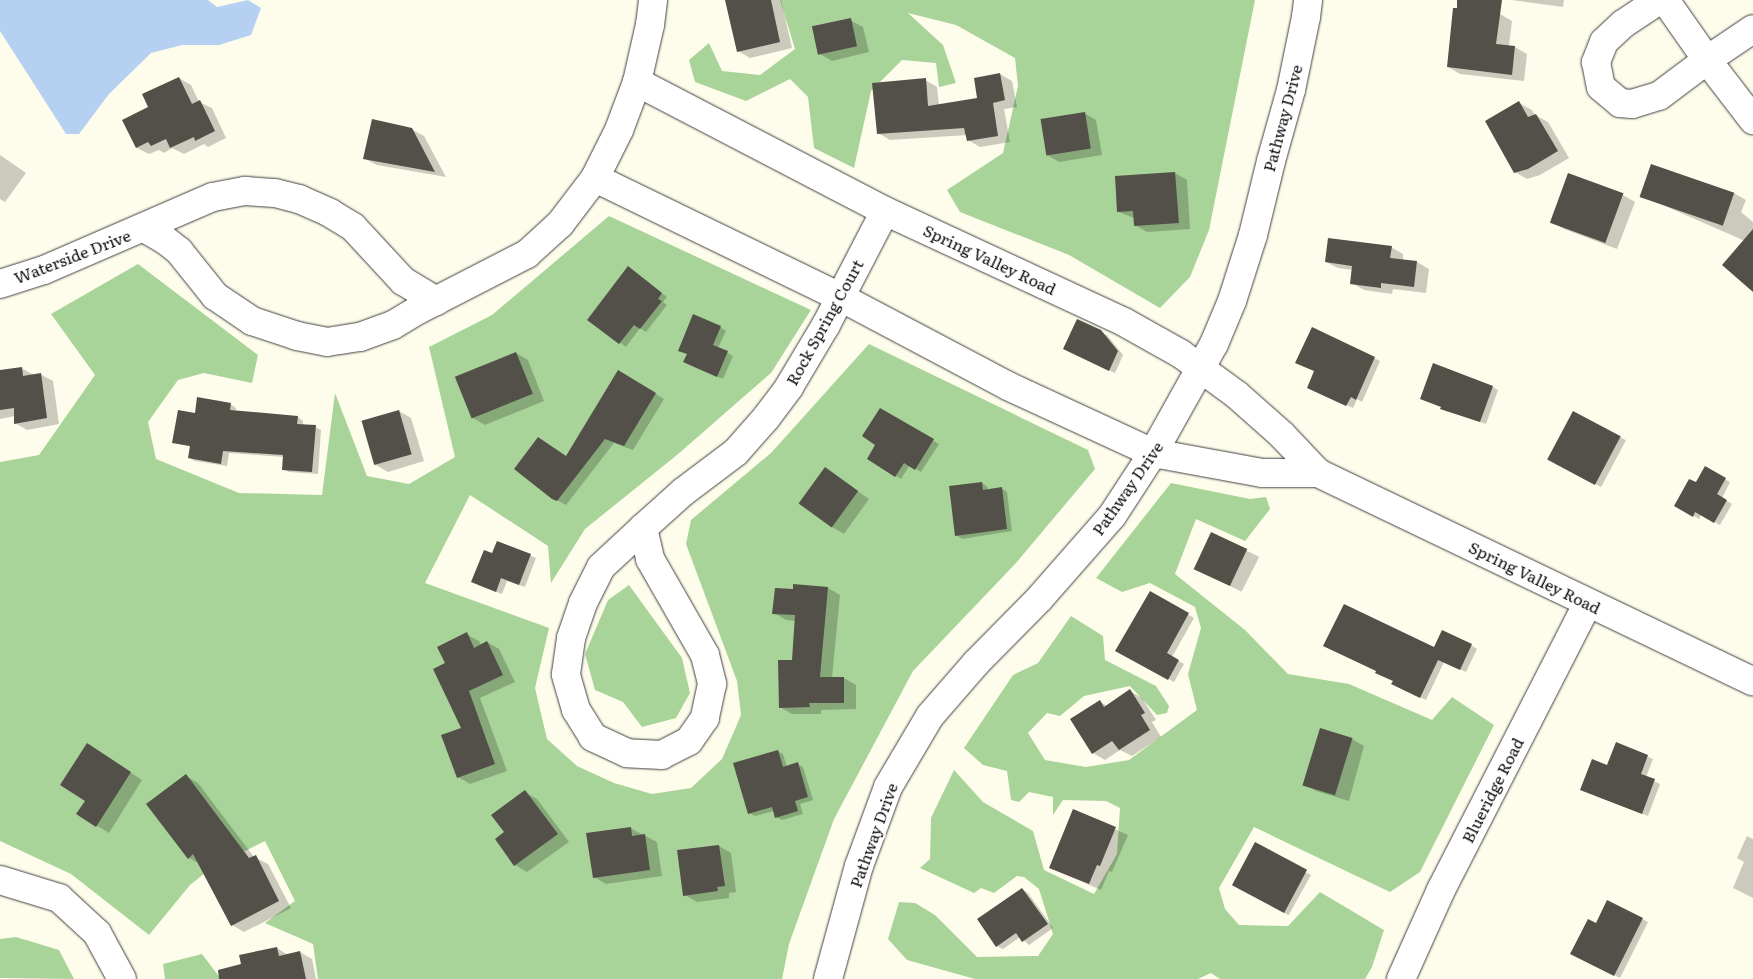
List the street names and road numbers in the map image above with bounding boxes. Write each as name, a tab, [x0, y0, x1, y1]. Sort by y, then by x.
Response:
street label: Pathway Drive	[1258, 62, 1306, 174]
street label: Spring Valley Road	[921, 220, 1059, 298]
street label: Waterside Drive	[11, 225, 133, 287]
street label: Rock Spring Court	[781, 256, 867, 388]
street label: Pathway Drive	[1088, 437, 1166, 539]
street label: Spring Valley Road	[1466, 537, 1604, 617]
street label: Blueridge Road	[1457, 734, 1527, 846]
street label: Pathway Drive	[845, 780, 901, 890]

